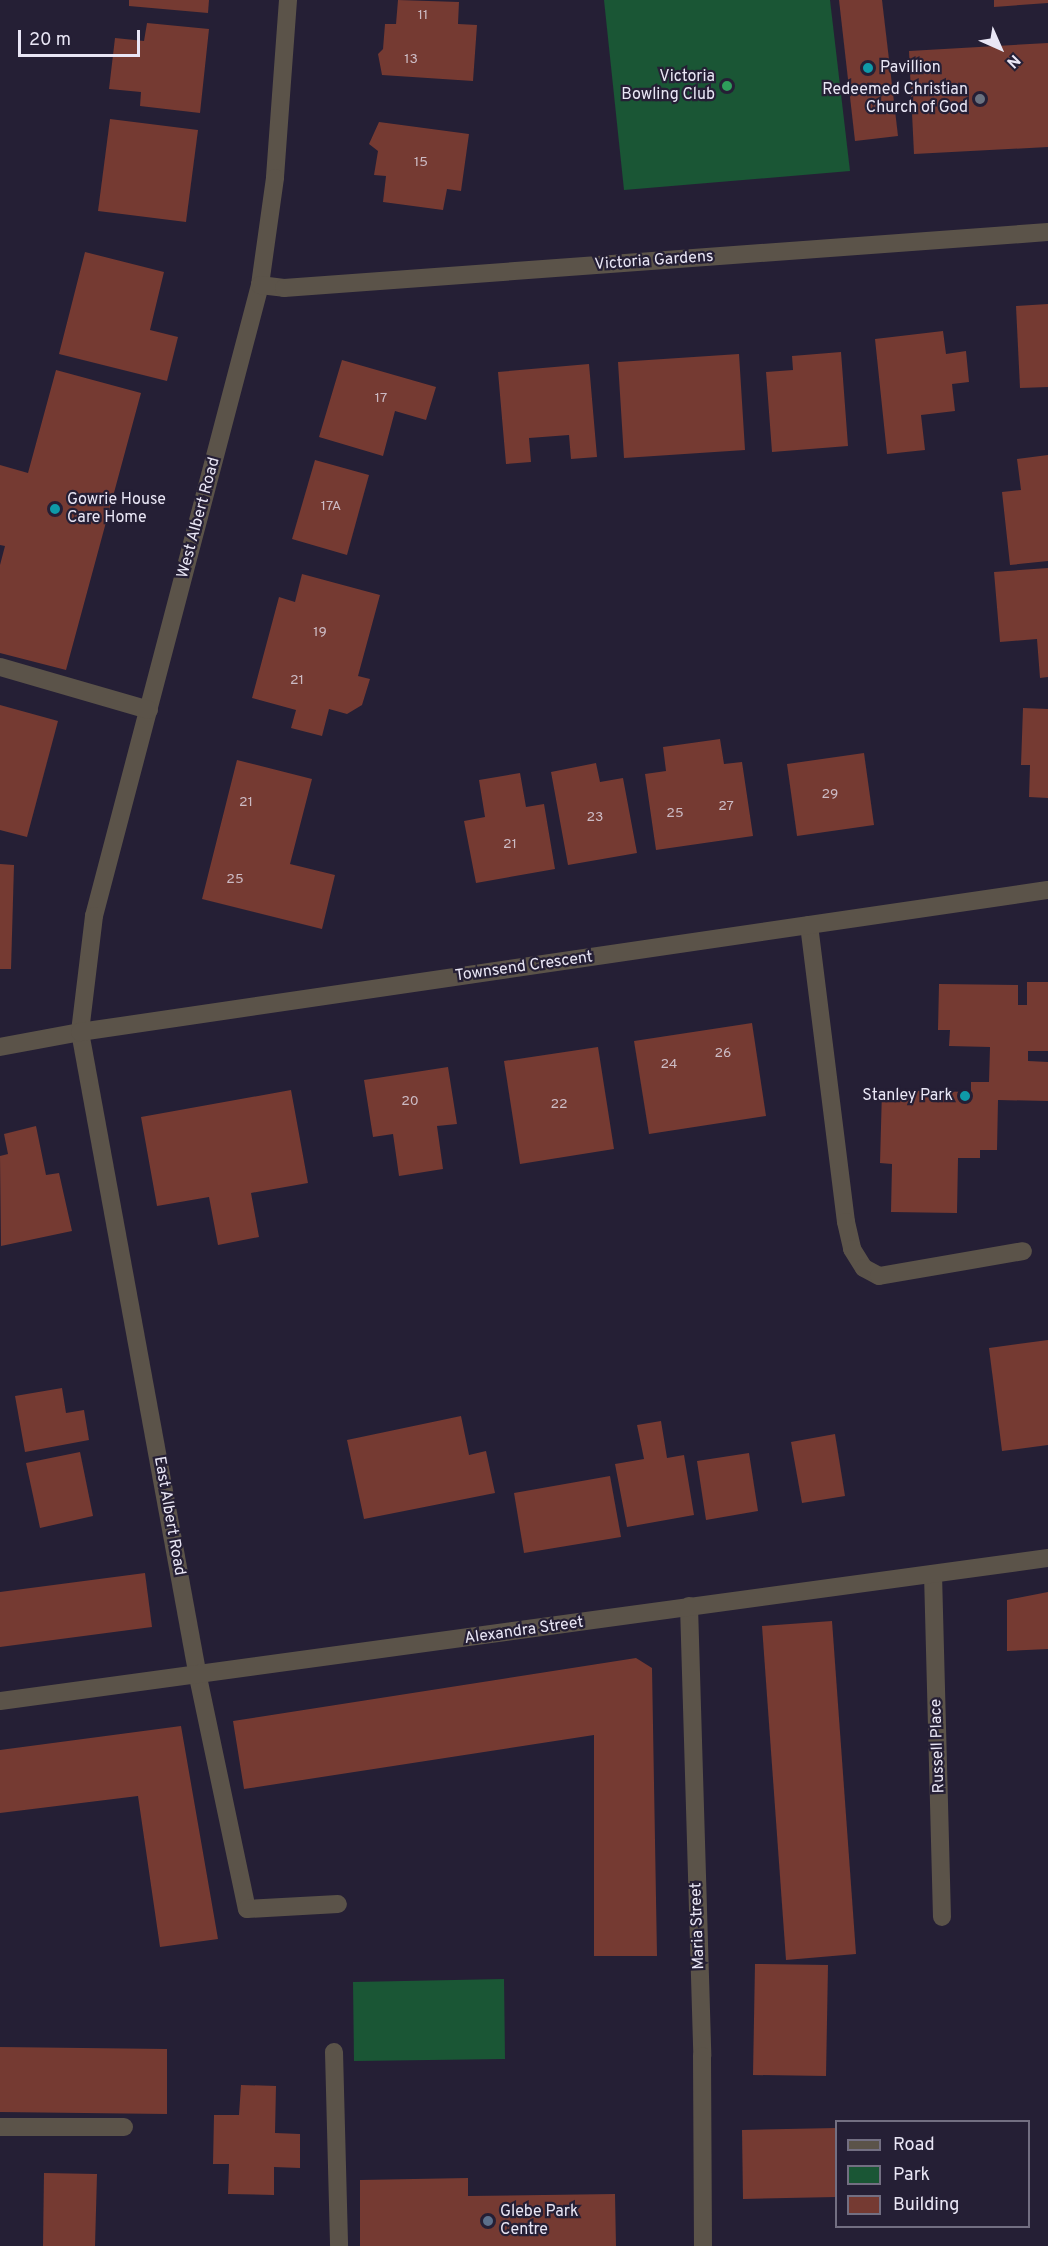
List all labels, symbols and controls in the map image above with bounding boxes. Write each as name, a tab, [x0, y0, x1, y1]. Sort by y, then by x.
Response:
house number: 11	[418, 8, 428, 24]
scale bar	[21, 18, 142, 56]
north arrow	[970, 18, 1030, 78]
text: 20 m	[29, 29, 71, 52]
text: N	[1002, 50, 1024, 72]
house number: 13	[404, 52, 418, 68]
place label: Pavillion	[880, 58, 941, 78]
marker: Pavillion	[861, 61, 875, 75]
place label: Victoria Bowling Club	[621, 67, 715, 105]
marker: Victoria Bowling Club	[720, 79, 734, 93]
place label: Redeemed Christian Church of God	[822, 80, 968, 118]
marker: Redeemed Christian Church of God	[973, 92, 987, 106]
house number: 15	[414, 155, 428, 171]
street label: Victoria Gardens	[594, 247, 714, 275]
house number: 17	[375, 391, 387, 407]
street label: West Albert Road	[174, 455, 224, 581]
place label: Gowrie House Care Home	[67, 490, 166, 528]
house number: 17A	[321, 499, 341, 515]
marker: Gowrie House Care Home	[48, 502, 62, 516]
house number: 19	[313, 625, 327, 641]
house number: 21	[290, 673, 304, 689]
house number: 29	[822, 787, 838, 803]
house number: 21	[239, 795, 253, 811]
house number: 27	[718, 799, 734, 815]
house number: 25	[666, 806, 684, 822]
house number: 23	[587, 810, 603, 826]
house number: 21	[503, 837, 517, 853]
house number: 25	[226, 872, 244, 888]
street label: Townsend Crescent	[454, 948, 594, 986]
house number: 26	[715, 1046, 731, 1062]
house number: 24	[660, 1057, 678, 1073]
place label: Stanley Park	[862, 1086, 953, 1106]
marker: Stanley Park	[958, 1089, 972, 1103]
house number: 20	[401, 1094, 419, 1110]
house number: 22	[550, 1097, 568, 1113]
street label: East Albert Road	[149, 1455, 189, 1577]
street label: Alexandra Street	[463, 1613, 585, 1649]
street label: Russell Place	[927, 1698, 949, 1794]
street label: Maria Street	[687, 1882, 709, 1970]
legend	[835, 2120, 1030, 2228]
text: Road	[893, 2134, 935, 2157]
text: Park	[893, 2164, 930, 2187]
text: Building	[893, 2194, 959, 2217]
place label: Glebe Park Centre	[500, 2202, 578, 2240]
marker: Glebe Park Centre	[481, 2214, 495, 2228]

